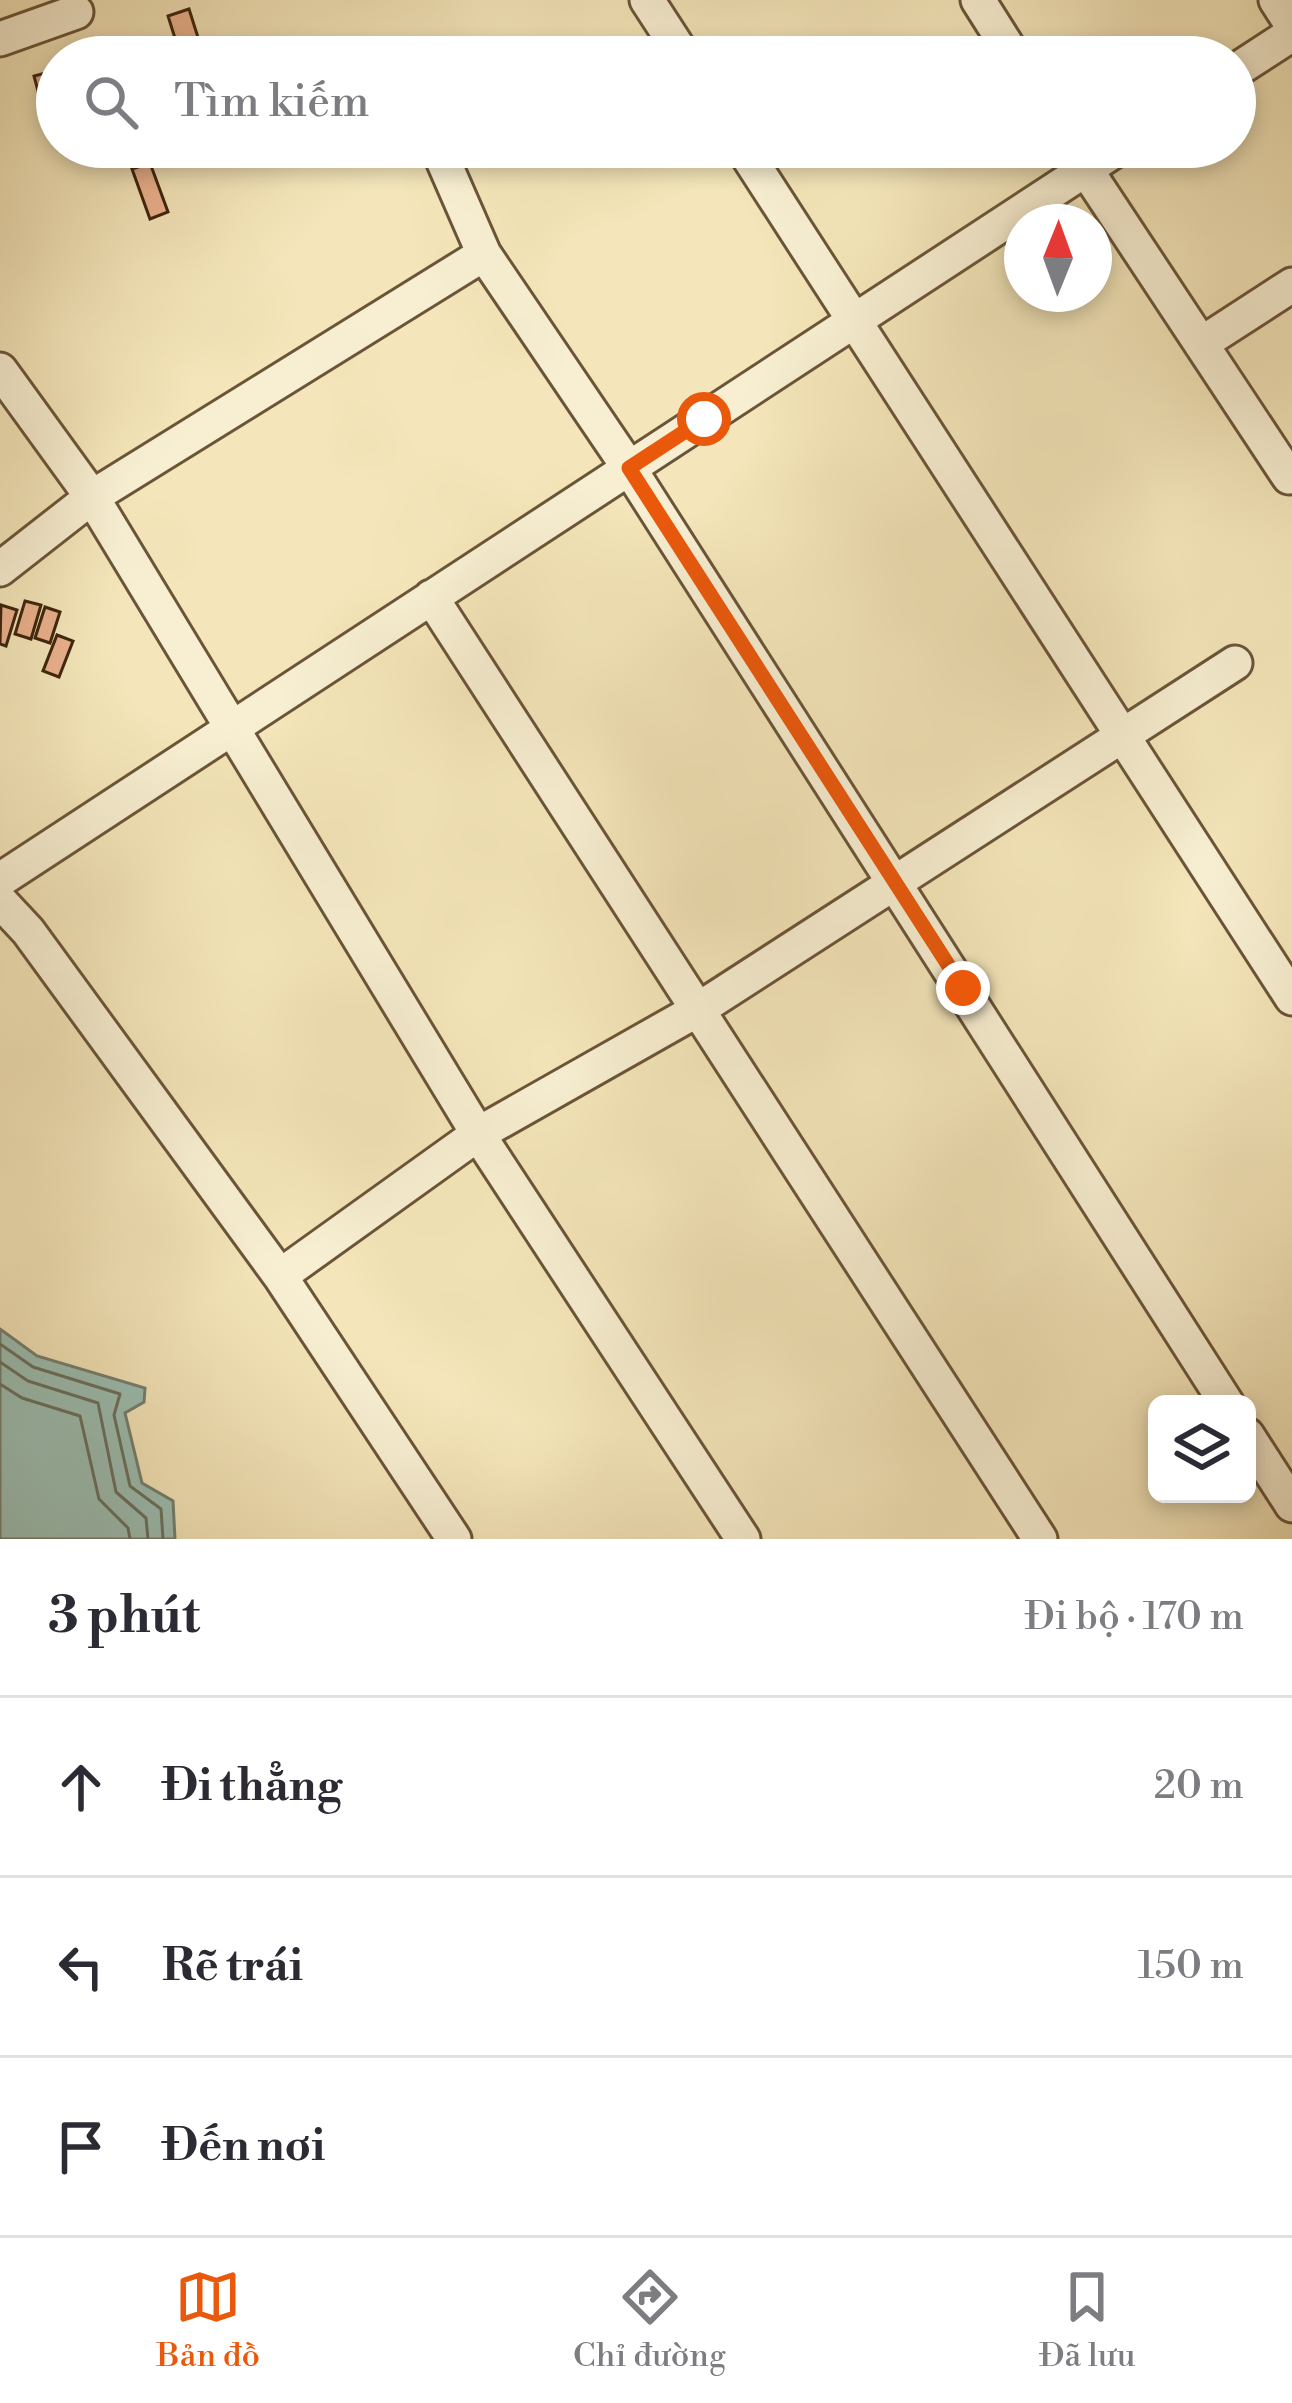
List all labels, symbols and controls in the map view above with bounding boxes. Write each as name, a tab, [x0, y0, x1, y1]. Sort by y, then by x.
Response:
search box	[36, 36, 1256, 168]
icon: search	[78, 69, 144, 135]
text: Tìm kiếm	[174, 74, 369, 131]
north arrow	[1004, 204, 1112, 312]
route start	[677, 392, 731, 446]
route end	[936, 961, 990, 1015]
map controls	[1148, 1395, 1256, 1503]
button: layers	[1148, 1395, 1256, 1503]
text: 3 phút	[48, 1585, 200, 1649]
text: Đi bộ · 170 m	[1025, 1593, 1244, 1642]
icon: ahead	[48, 1754, 114, 1820]
text: Đi thẳng	[162, 1758, 342, 1815]
text: 20 m	[1154, 1762, 1244, 1811]
icon: left	[48, 1934, 114, 2000]
text: Rẽ trái	[162, 1938, 303, 1995]
text: 150 m	[1138, 1942, 1244, 1991]
icon: arrive	[48, 2114, 114, 2180]
text: Đến nơi	[162, 2118, 325, 2175]
tab: Bản đồ	[156, 2264, 260, 2377]
tab: Chỉ đường	[573, 2264, 726, 2377]
tab: Đã lưu	[1039, 2264, 1136, 2377]

